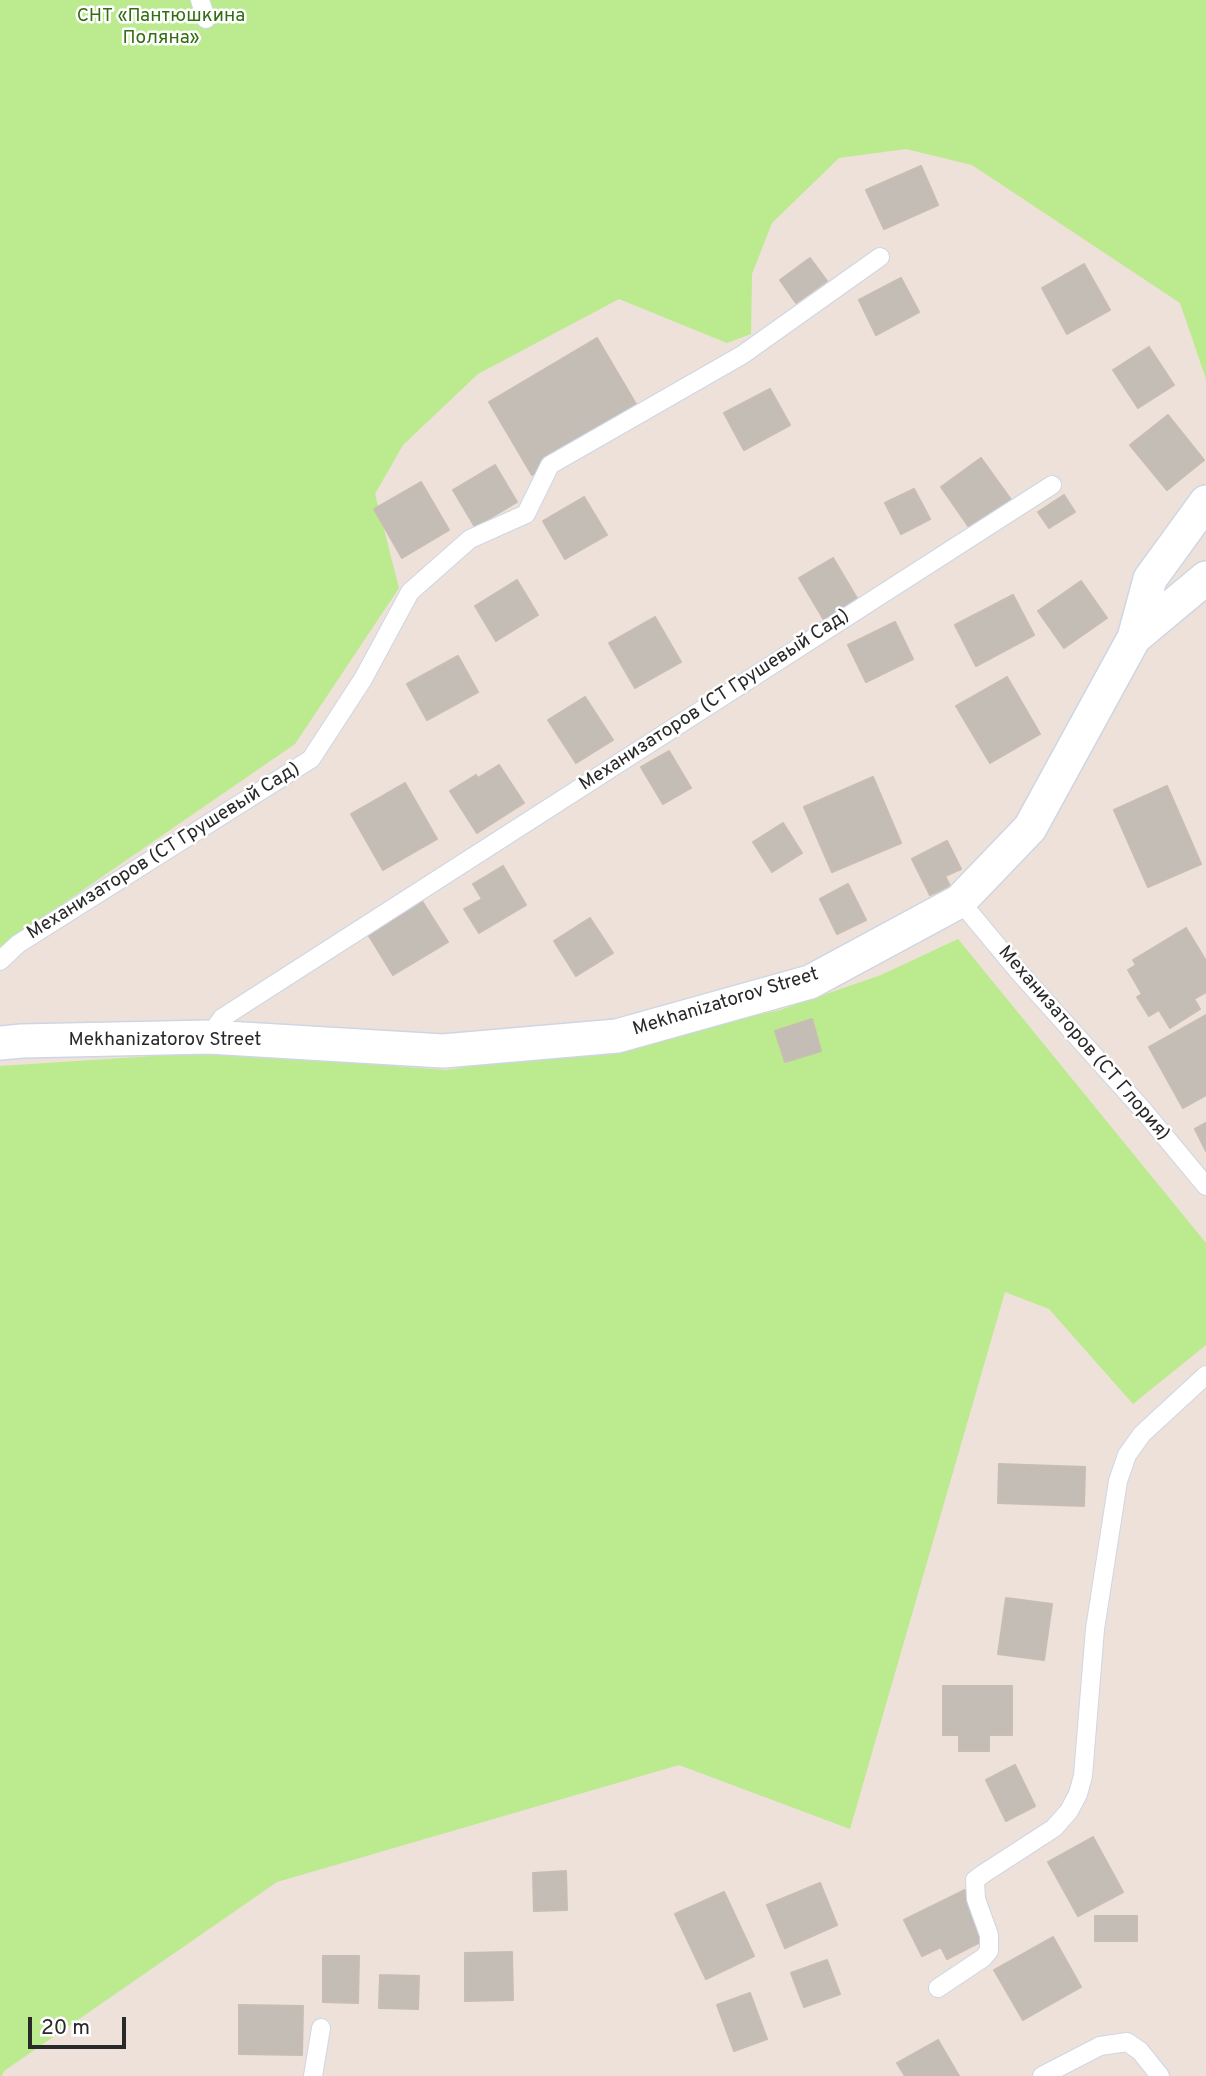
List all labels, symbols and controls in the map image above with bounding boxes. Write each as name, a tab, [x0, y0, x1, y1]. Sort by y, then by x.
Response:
park label: СНТ «Пантюшкина Поляна»	[77, 6, 245, 50]
street label: Механизаторов (СТ Грушевый Сад)	[576, 605, 854, 797]
street label: Механизаторов (СТ Грушевый Сад)	[23, 758, 305, 946]
street label: Механизаторов (СТ Глория)	[992, 942, 1174, 1146]
street label: Mekhanizatorov Street	[630, 964, 822, 1042]
street label: Mekhanizatorov Street	[69, 1030, 261, 1052]
scale bar	[32, 2002, 130, 2046]
text: 20 m	[41, 2015, 90, 2042]

